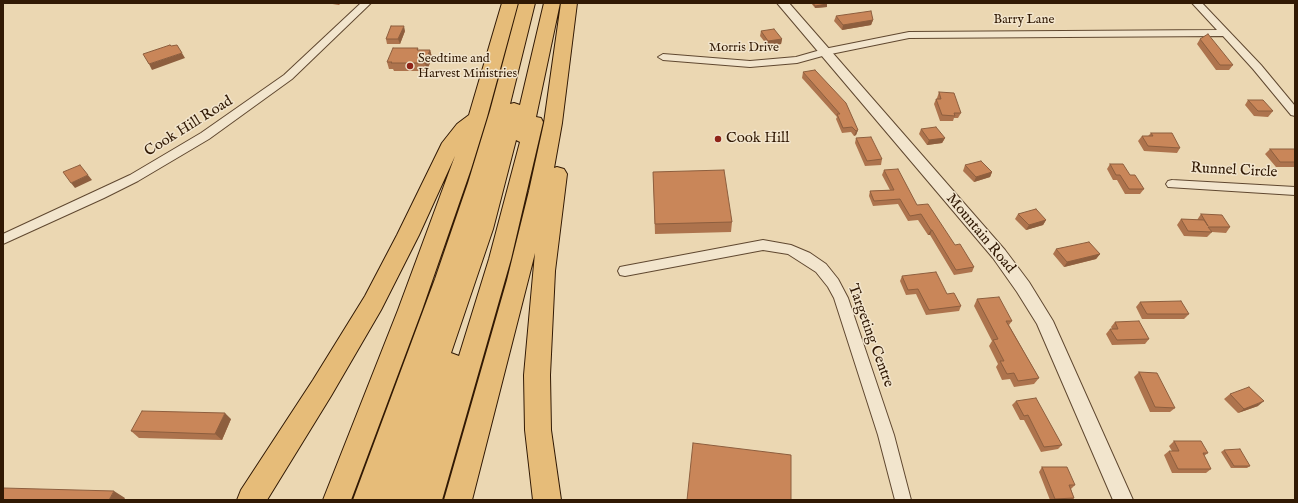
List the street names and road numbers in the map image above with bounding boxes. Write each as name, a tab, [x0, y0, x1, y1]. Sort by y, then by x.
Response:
street label: Barry Lane	[994, 12, 1054, 28]
street label: Morris Drive	[709, 40, 779, 56]
street label: Cook Hill Road	[142, 93, 236, 161]
street label: Runnel Circle	[1190, 160, 1278, 182]
street label: Mountain Road	[941, 190, 1019, 278]
street label: Targeting Centre	[843, 282, 897, 390]

